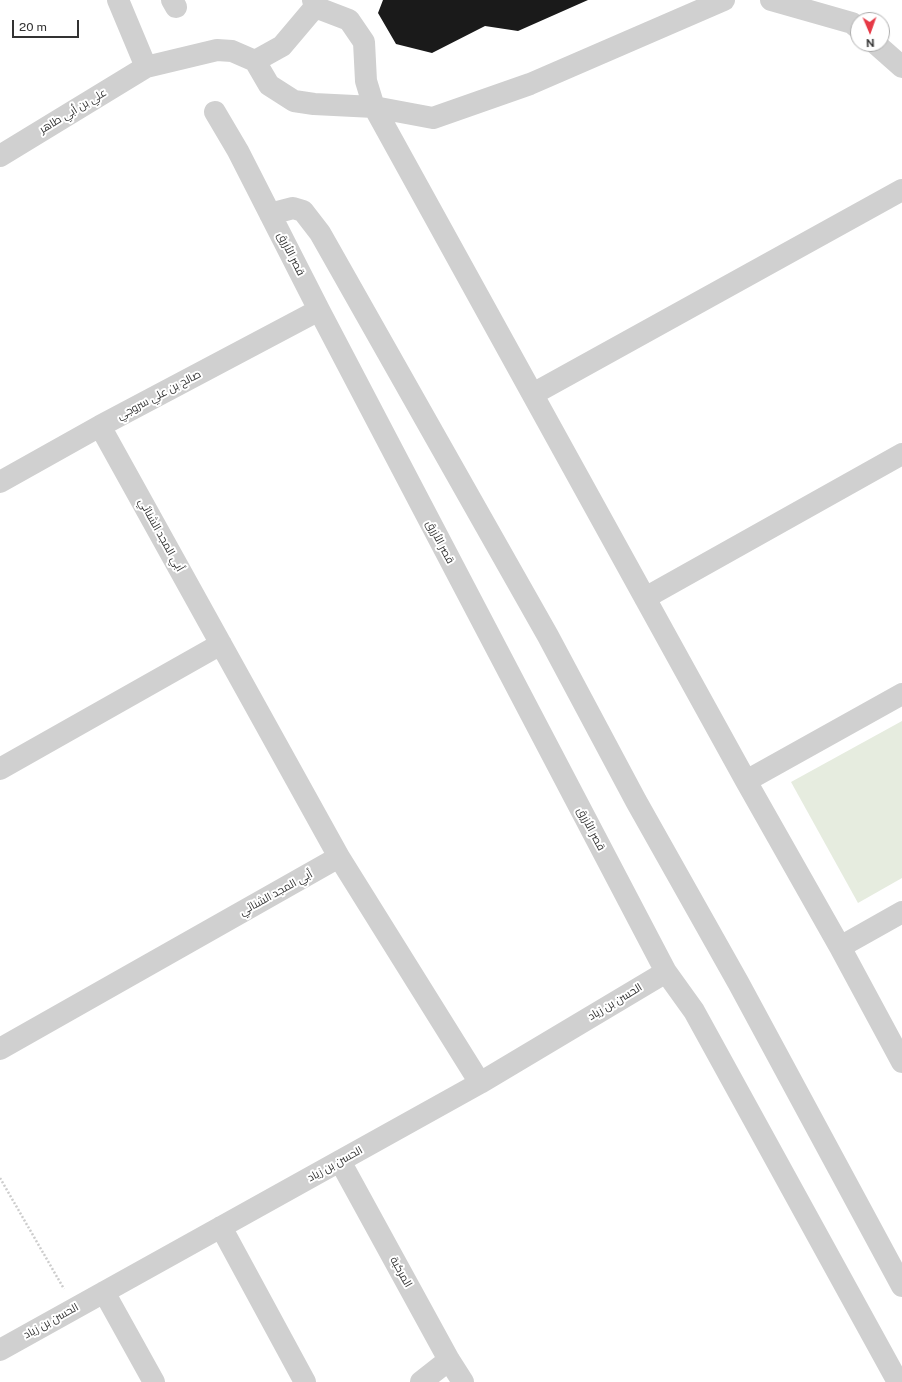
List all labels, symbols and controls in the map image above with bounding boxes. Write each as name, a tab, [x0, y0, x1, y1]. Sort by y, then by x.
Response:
scale bar	[14, 12, 81, 38]
north arrow	[850, 12, 890, 52]
text: 20 m	[19, 20, 47, 34]
text: N	[866, 37, 875, 49]
street label: علي بن أبي طاهر	[37, 86, 109, 136]
street label: قصر الأزرق	[274, 230, 308, 278]
street label: صالح بن علي سروجي	[115, 367, 203, 423]
street label: أبي المجد الشنائي	[135, 496, 187, 574]
street label: قصر الأزرق	[423, 518, 457, 566]
street label: قصر الأزرق	[574, 805, 608, 853]
street label: أبي المجد الشنائي	[237, 867, 315, 919]
street label: الحسن بن زياد	[586, 981, 644, 1023]
street label: الحسن بن زياد	[305, 1143, 365, 1185]
street label: المركبة	[387, 1254, 415, 1290]
street label: الحسن بن زياد	[21, 1300, 81, 1342]

